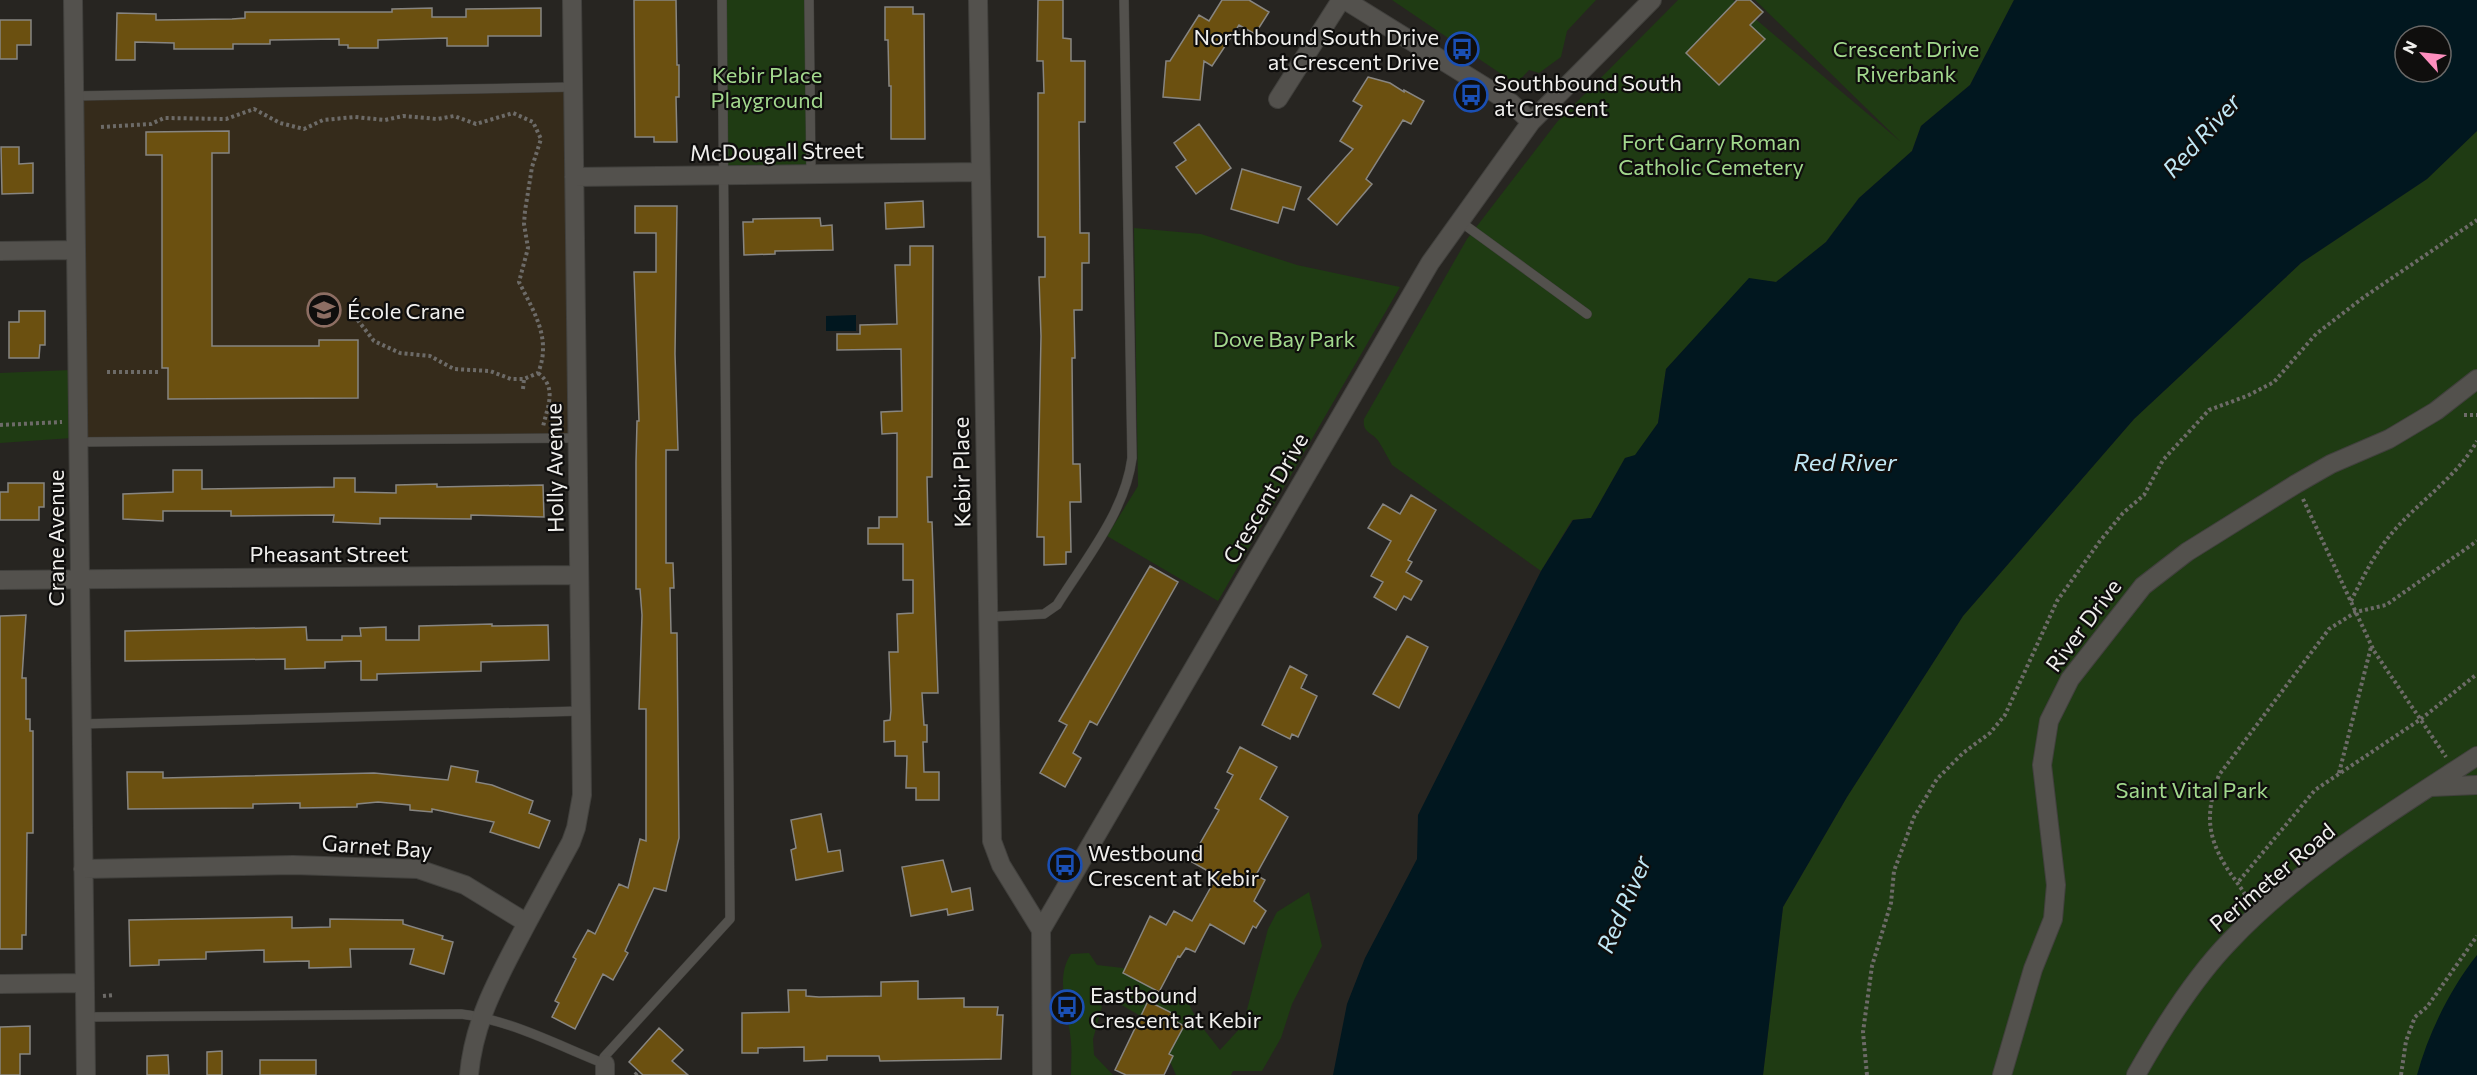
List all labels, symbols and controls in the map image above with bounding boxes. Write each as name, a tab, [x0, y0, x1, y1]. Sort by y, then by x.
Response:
place label: Northbound South Drive at Crescent Drive	[1194, 23, 1439, 75]
north arrow	[2393, 24, 2453, 84]
bus stop icon: Northbound South Drive at Crescent Drive	[1444, 31, 1480, 67]
park label: Crescent Drive Riverbank	[1833, 35, 1979, 87]
text: N	[2398, 37, 2420, 57]
park label: Kebir Place Playground	[711, 61, 823, 113]
place label: Southbound South at Crescent	[1494, 69, 1682, 121]
bus stop icon: Southbound South at Crescent	[1453, 77, 1489, 113]
water label: Red River	[2156, 86, 2247, 183]
park label: Fort Garry Roman Catholic Cemetery	[1618, 128, 1804, 180]
street label: McDougall Street	[690, 136, 864, 166]
school or university icon: École Crane	[306, 292, 342, 328]
place label: École Crane	[347, 297, 465, 324]
park label: Dove Bay Park	[1213, 325, 1355, 352]
street label: Holly Avenue	[539, 403, 569, 533]
street label: Kebir Place	[947, 416, 975, 528]
street label: Crescent Drive	[1217, 428, 1313, 568]
water label: Red River	[1794, 447, 1898, 476]
street label: Crane Avenue	[42, 470, 69, 606]
street label: Pheasant Street	[249, 540, 409, 567]
street label: River Drive	[2039, 573, 2127, 677]
park label: Saint Vital Park	[2115, 776, 2269, 803]
street label: Perimeter Road	[2204, 817, 2340, 937]
street label: Garnet Bay	[321, 829, 433, 863]
place label: Westbound Crescent at Kebir	[1088, 839, 1259, 891]
bus stop icon: Westbound Crescent at Kebir	[1047, 847, 1083, 883]
water label: Red River	[1590, 850, 1657, 957]
place label: Eastbound Crescent at Kebir	[1090, 981, 1261, 1033]
bus stop icon: Eastbound Crescent at Kebir	[1049, 989, 1085, 1025]

